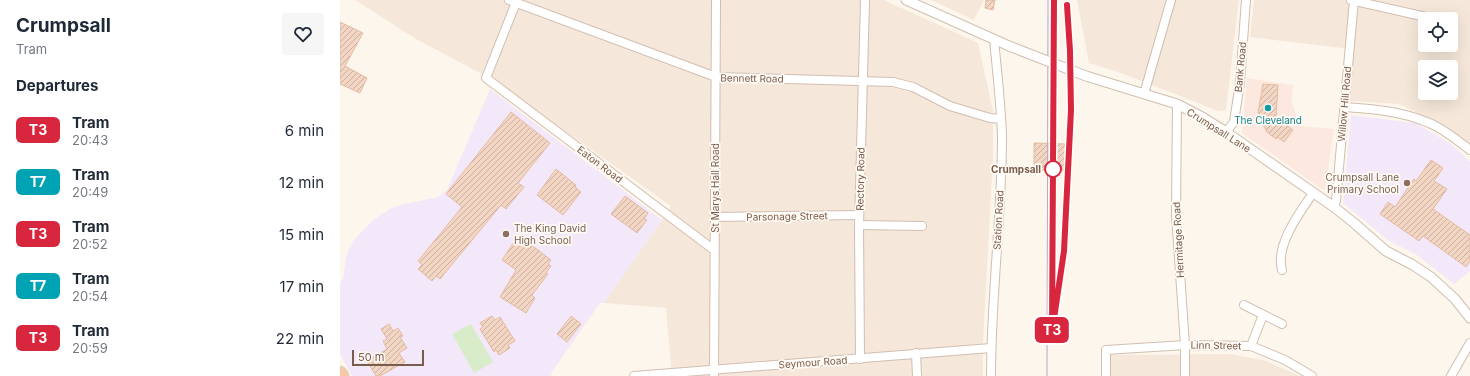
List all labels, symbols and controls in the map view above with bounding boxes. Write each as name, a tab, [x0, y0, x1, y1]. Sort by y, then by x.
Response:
map controls	[1418, 12, 1458, 100]
button: locate	[1418, 12, 1458, 52]
button: heart	[282, 13, 324, 55]
text: Crumpsall	[16, 14, 111, 37]
text: Tram	[16, 41, 47, 57]
street label: Bank Road	[1232, 41, 1248, 93]
button: layers	[1418, 60, 1458, 100]
street label: Willow Hill Road	[1335, 66, 1353, 142]
street label: Bennett Road	[720, 71, 784, 85]
text: Departures	[16, 76, 98, 95]
marker: The Cleveland	[1263, 103, 1273, 113]
street label: Crumpsall Lane	[1185, 105, 1253, 155]
text: Tram	[72, 113, 109, 132]
place label: The Cleveland	[1234, 114, 1302, 126]
text: T3	[29, 121, 47, 138]
text: 6 min	[285, 121, 324, 140]
text: 20:43	[72, 132, 108, 148]
street label: Eaton Road	[575, 143, 625, 185]
street label: St Marys Hall Road	[709, 143, 721, 233]
street label: Rectory Road	[853, 147, 867, 211]
marker: Crumpsall	[1044, 160, 1062, 178]
place label: Crumpsall	[991, 163, 1041, 175]
text: Tram	[72, 165, 109, 184]
place label: Crumpsall Lane Primary School	[1326, 171, 1399, 195]
text: T7	[30, 173, 46, 190]
text: 12 min	[279, 173, 324, 192]
marker: Crumpsall Lane Primary School	[1402, 178, 1412, 188]
text: 20:49	[72, 184, 108, 200]
street label: Station Road	[990, 190, 1006, 250]
street label: Hermitage Road	[1170, 202, 1186, 278]
street label: Parsonage Street	[746, 209, 829, 223]
text: Tram	[72, 217, 109, 236]
place label: The King David High School	[514, 222, 586, 246]
text: T3	[29, 225, 47, 242]
text: 15 min	[279, 225, 324, 244]
marker: The King David High School	[501, 229, 511, 239]
text: 20:52	[72, 236, 108, 252]
text: Tram	[72, 269, 109, 288]
text: T7	[30, 277, 46, 294]
text: 17 min	[280, 277, 324, 296]
text: 20:54	[72, 288, 108, 304]
line badge: T3	[1034, 317, 1070, 343]
text: Tram	[72, 321, 109, 340]
text: T3	[1043, 321, 1061, 338]
text: T3	[29, 329, 47, 346]
text: 22 min	[276, 329, 324, 348]
street label: Linn Street	[1190, 339, 1242, 351]
text: 20:59	[72, 340, 108, 356]
scale bar	[352, 348, 424, 367]
text: 50 m	[358, 350, 384, 364]
street label: Seymour Road	[778, 354, 848, 370]

